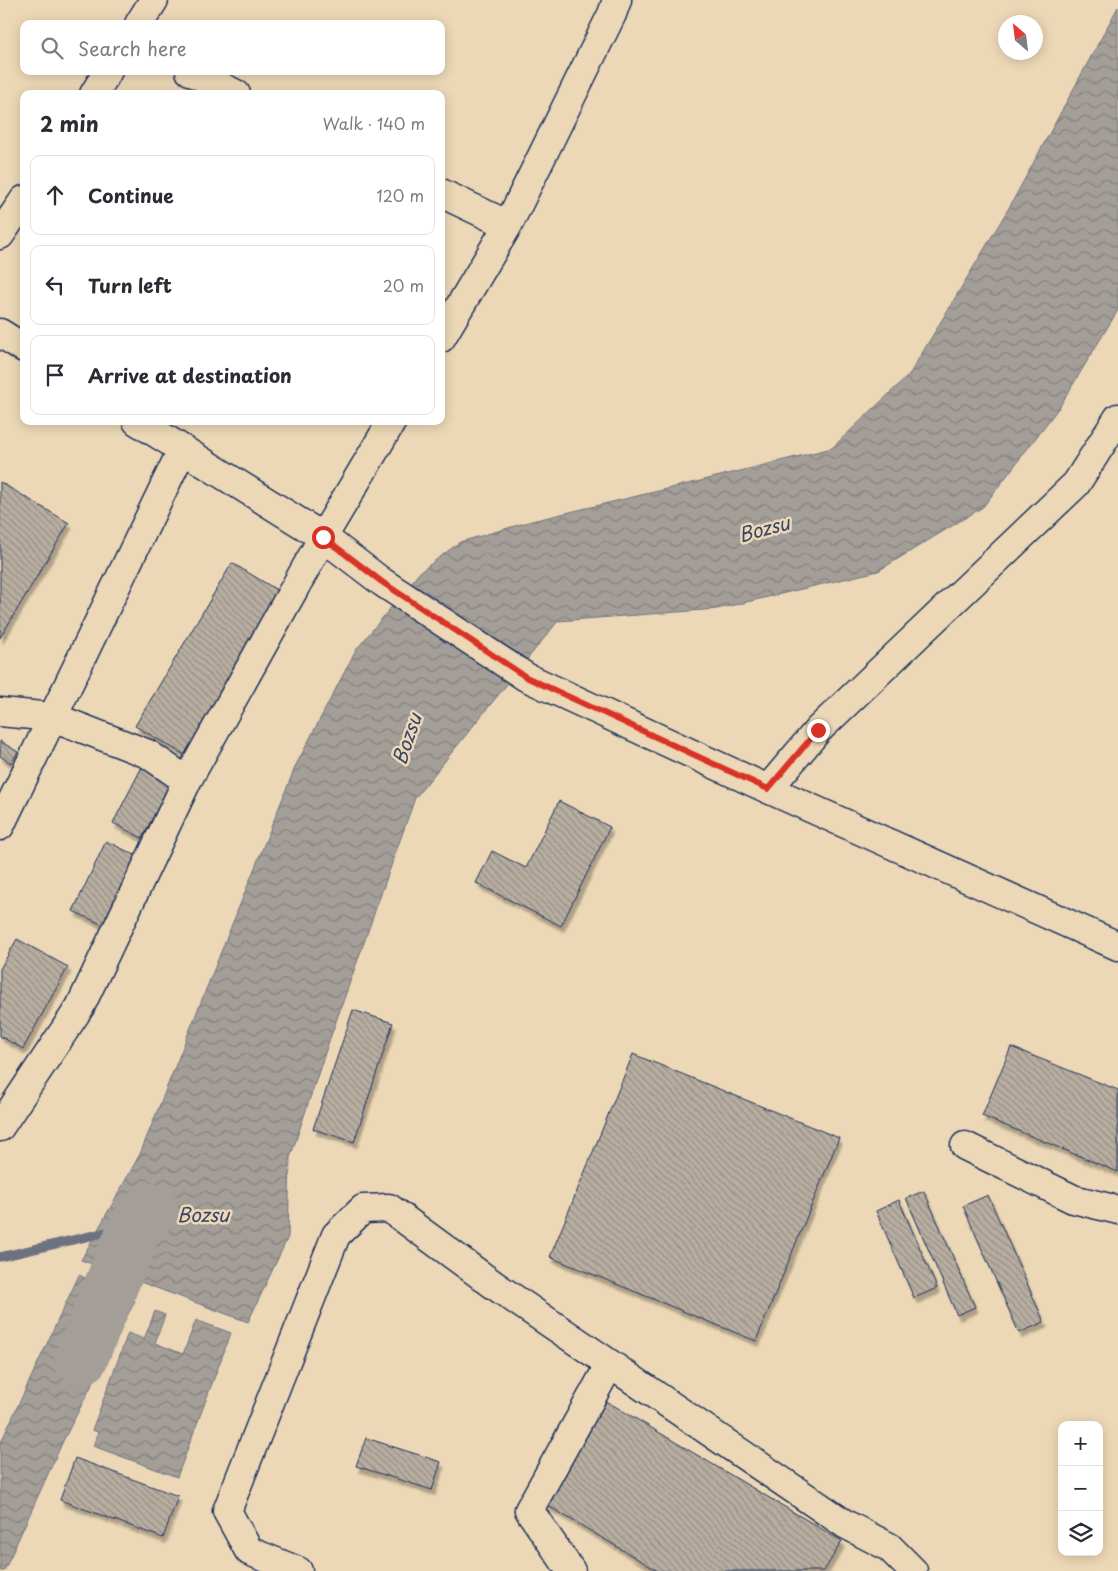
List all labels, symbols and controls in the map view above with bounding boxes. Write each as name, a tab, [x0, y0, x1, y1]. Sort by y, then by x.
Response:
north arrow	[998, 15, 1043, 60]
search box	[20, 20, 445, 75]
icon: search	[38, 34, 66, 62]
text: Search here	[78, 34, 187, 62]
text: 2 min	[40, 107, 99, 139]
text: Walk · 140 m	[323, 111, 425, 135]
icon: ahead	[41, 181, 69, 209]
text: Continue	[88, 181, 174, 209]
text: 120 m	[377, 183, 424, 207]
icon: left	[41, 271, 69, 299]
text: Turn left	[88, 271, 172, 299]
text: 20 m	[383, 273, 424, 297]
icon: arrive	[41, 361, 69, 389]
text: Arrive at destination	[88, 361, 292, 389]
water label: Bozsu	[735, 507, 794, 548]
route start	[312, 526, 335, 549]
water label: Bozsu	[384, 708, 428, 768]
route end	[807, 719, 830, 742]
water label: Bozsu	[177, 1200, 231, 1228]
map controls	[1058, 1421, 1103, 1556]
button: +	[1058, 1421, 1103, 1466]
button: −	[1058, 1466, 1103, 1511]
button: layers	[1058, 1511, 1103, 1556]

